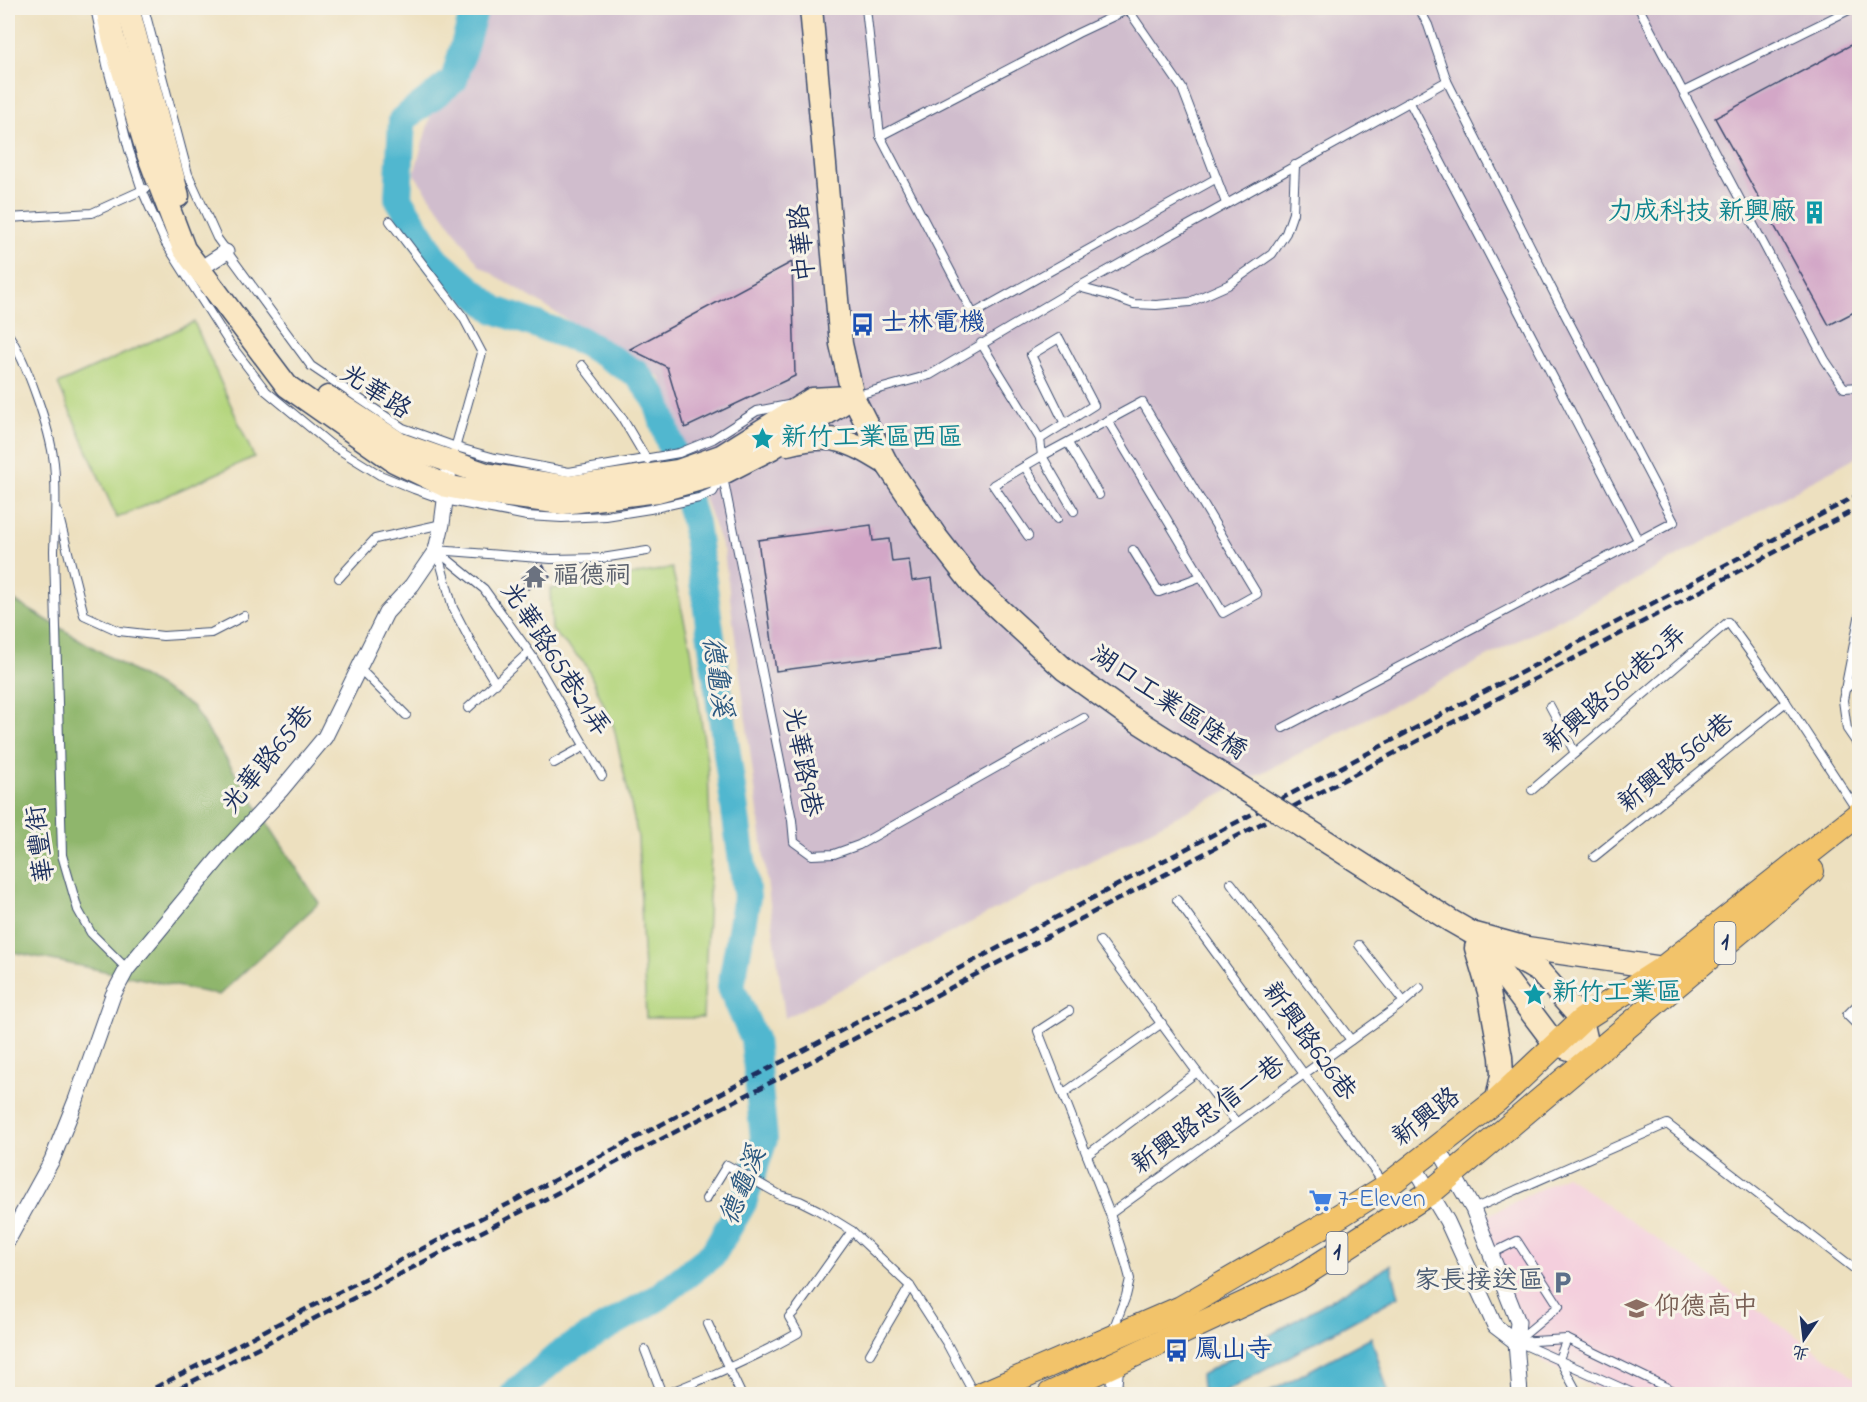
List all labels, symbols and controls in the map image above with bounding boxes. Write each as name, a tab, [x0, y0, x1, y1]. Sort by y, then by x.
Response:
place label: 力成科技 新興廠	[1607, 194, 1796, 232]
building icon: 力成科技 新興廠	[1801, 200, 1827, 226]
street label: 中華路	[782, 202, 826, 284]
place label: 士林電機	[881, 305, 985, 343]
bus stop icon: 士林電機	[850, 311, 876, 337]
street label: 光華路	[332, 356, 418, 430]
place label: 新竹工業區西區	[781, 420, 963, 458]
place icon: 新竹工業區西區	[750, 426, 776, 452]
place label: 福德祠	[553, 558, 631, 596]
temple icon: 福德祠	[522, 564, 548, 590]
street label: 光華路65巷21弄	[490, 575, 618, 745]
street label: 新興路564巷2弄	[1536, 617, 1696, 763]
water label: 德龜溪	[691, 634, 741, 722]
street label: 湖口工業區陸橋	[1082, 637, 1254, 771]
street label: 光華路65巷	[213, 697, 325, 823]
street label: 光華路9巷	[772, 703, 830, 821]
street label: 新興路564巷	[1610, 705, 1744, 823]
street label: 華豐街	[18, 803, 66, 885]
road number: 1	[1714, 922, 1736, 964]
street label: 新興路626巷	[1252, 974, 1364, 1110]
place label: 新竹工業區	[1552, 975, 1682, 1013]
place icon: 新竹工業區	[1521, 981, 1547, 1007]
street label: 新興路忠信一巷	[1124, 1047, 1294, 1185]
street label: 新興路	[1385, 1079, 1469, 1157]
water label: 德龜溪	[711, 1139, 778, 1231]
place label: 7-Eleven	[1338, 1181, 1426, 1219]
supermarket icon: 7-Eleven	[1307, 1187, 1333, 1213]
road number: 1	[1326, 1232, 1348, 1274]
place label: 家長接送區	[1414, 1263, 1544, 1301]
parking icon: 家長接送區	[1549, 1269, 1575, 1295]
place label: 仰德高中	[1654, 1289, 1758, 1327]
school or university icon: 仰德高中	[1623, 1295, 1649, 1321]
north arrow	[1774, 1309, 1834, 1369]
place label: 鳳山寺	[1195, 1332, 1273, 1370]
bus stop icon: 鳳山寺	[1164, 1338, 1190, 1364]
text: 北	[1790, 1338, 1812, 1365]

